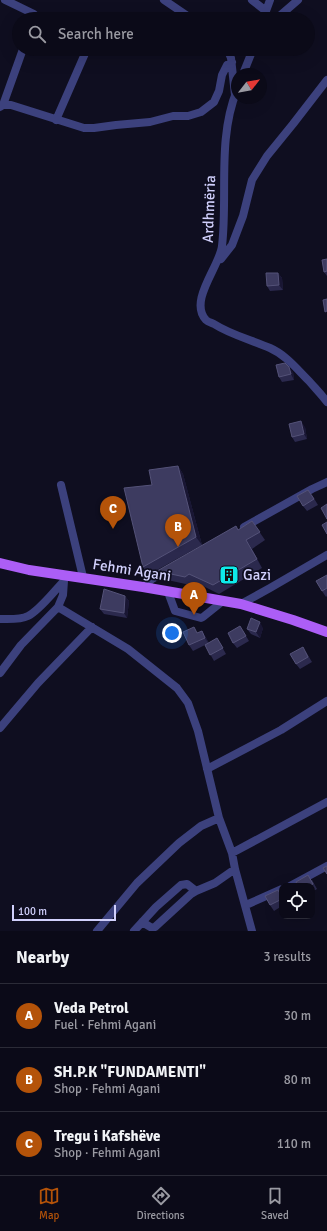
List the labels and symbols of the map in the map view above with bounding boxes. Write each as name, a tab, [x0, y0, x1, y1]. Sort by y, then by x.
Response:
north arrow	[231, 68, 267, 104]
street label: Ardhmëria	[199, 175, 219, 243]
pin: C	[100, 496, 126, 529]
pin: B	[165, 514, 191, 547]
street label: Fehmi Agani	[91, 555, 173, 585]
building icon: Gazi	[218, 564, 240, 586]
place label: Gazi	[243, 566, 271, 584]
pin: A	[181, 582, 207, 615]
your location	[162, 623, 182, 643]
scale bar	[12, 903, 116, 922]

